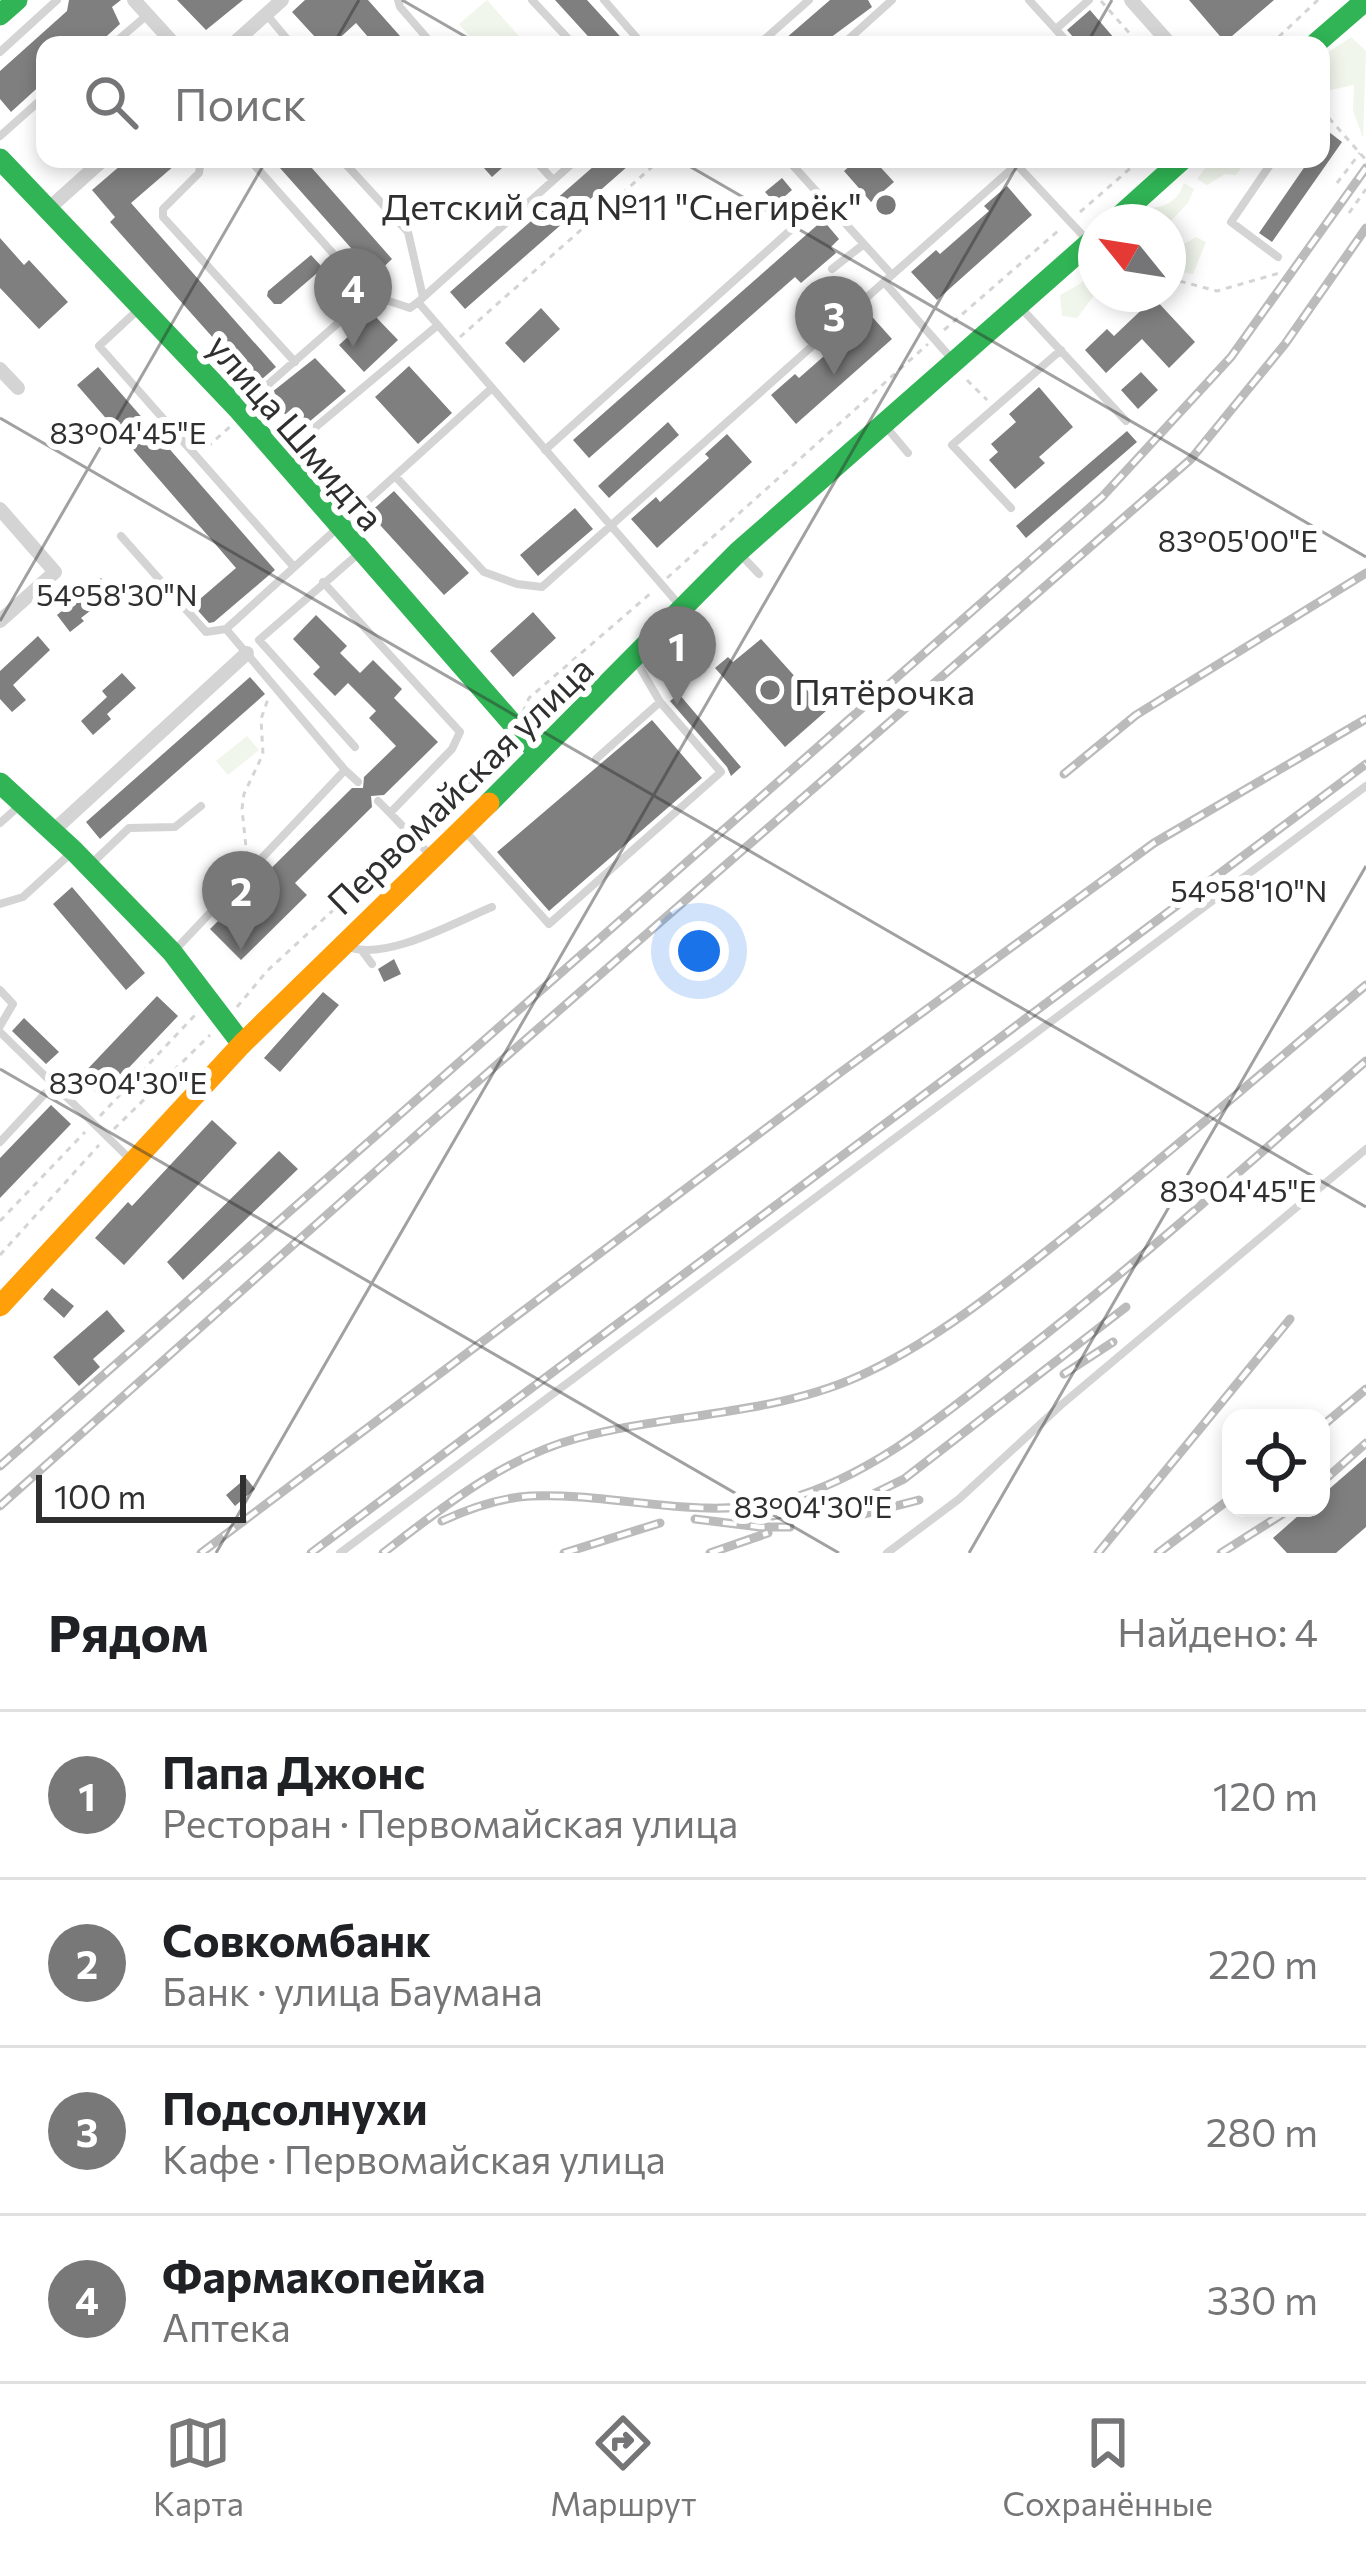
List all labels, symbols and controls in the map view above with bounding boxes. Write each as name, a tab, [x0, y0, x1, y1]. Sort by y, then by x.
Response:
search box	[36, 36, 1330, 168]
icon: search	[78, 69, 144, 135]
text: Поиск	[174, 75, 307, 130]
place label: Детский сад №11 "Снегирёк"	[382, 183, 862, 227]
marker: Детский сад №11 "Снегирёк"	[873, 192, 899, 218]
north arrow	[1078, 204, 1186, 312]
pin: 4	[314, 248, 392, 347]
pin: 3	[795, 276, 873, 375]
street label: улица Шмидта	[200, 324, 394, 538]
text: 83°04'45"E	[49, 413, 207, 450]
text: 83°05'00"E	[1158, 521, 1318, 558]
text: 54°58'30"N	[36, 575, 198, 612]
pin: 1	[638, 606, 716, 705]
street label: Первомайская улица	[317, 646, 601, 922]
place label: Пятёрочка	[794, 668, 975, 712]
marker: Пятёрочка	[757, 677, 783, 703]
pin: 2	[202, 851, 280, 950]
text: 54°58'10"N	[1171, 871, 1327, 908]
your location	[669, 921, 729, 981]
text: 83°04'30"E	[49, 1063, 207, 1100]
text: 83°04'45"E	[1159, 1171, 1317, 1208]
map controls	[1222, 1409, 1330, 1517]
button: locate	[1222, 1409, 1330, 1517]
scale bar	[36, 1469, 246, 1522]
text: 100 m	[54, 1475, 146, 1516]
text: 83°04'30"E	[734, 1487, 892, 1524]
text: Рядом	[48, 1600, 209, 1663]
text: Найдено: 4	[1117, 1607, 1318, 1655]
text: Папа Джонс	[162, 1743, 425, 1798]
text: 1	[78, 1771, 96, 1819]
text: 120 m	[1213, 1771, 1318, 1819]
text: Ресторан · Первомайская улица	[162, 1798, 738, 1846]
text: Совкомбанк	[162, 1911, 431, 1966]
text: 2	[76, 1939, 98, 1987]
text: 220 m	[1208, 1939, 1318, 1987]
text: Банк · улица Баумана	[162, 1966, 543, 2014]
text: Подсолнухи	[162, 2079, 428, 2134]
text: 3	[76, 2107, 98, 2155]
text: 280 m	[1206, 2107, 1318, 2155]
text: Кафе · Первомайская улица	[162, 2134, 666, 2182]
text: Фармакопейка	[162, 2247, 486, 2302]
text: 4	[75, 2275, 99, 2323]
text: 330 m	[1207, 2275, 1318, 2323]
text: Аптека	[162, 2302, 291, 2350]
tab: Карта	[153, 2410, 244, 2523]
tab: Маршрут	[550, 2410, 696, 2523]
tab: Сохранённые	[1002, 2410, 1213, 2523]

